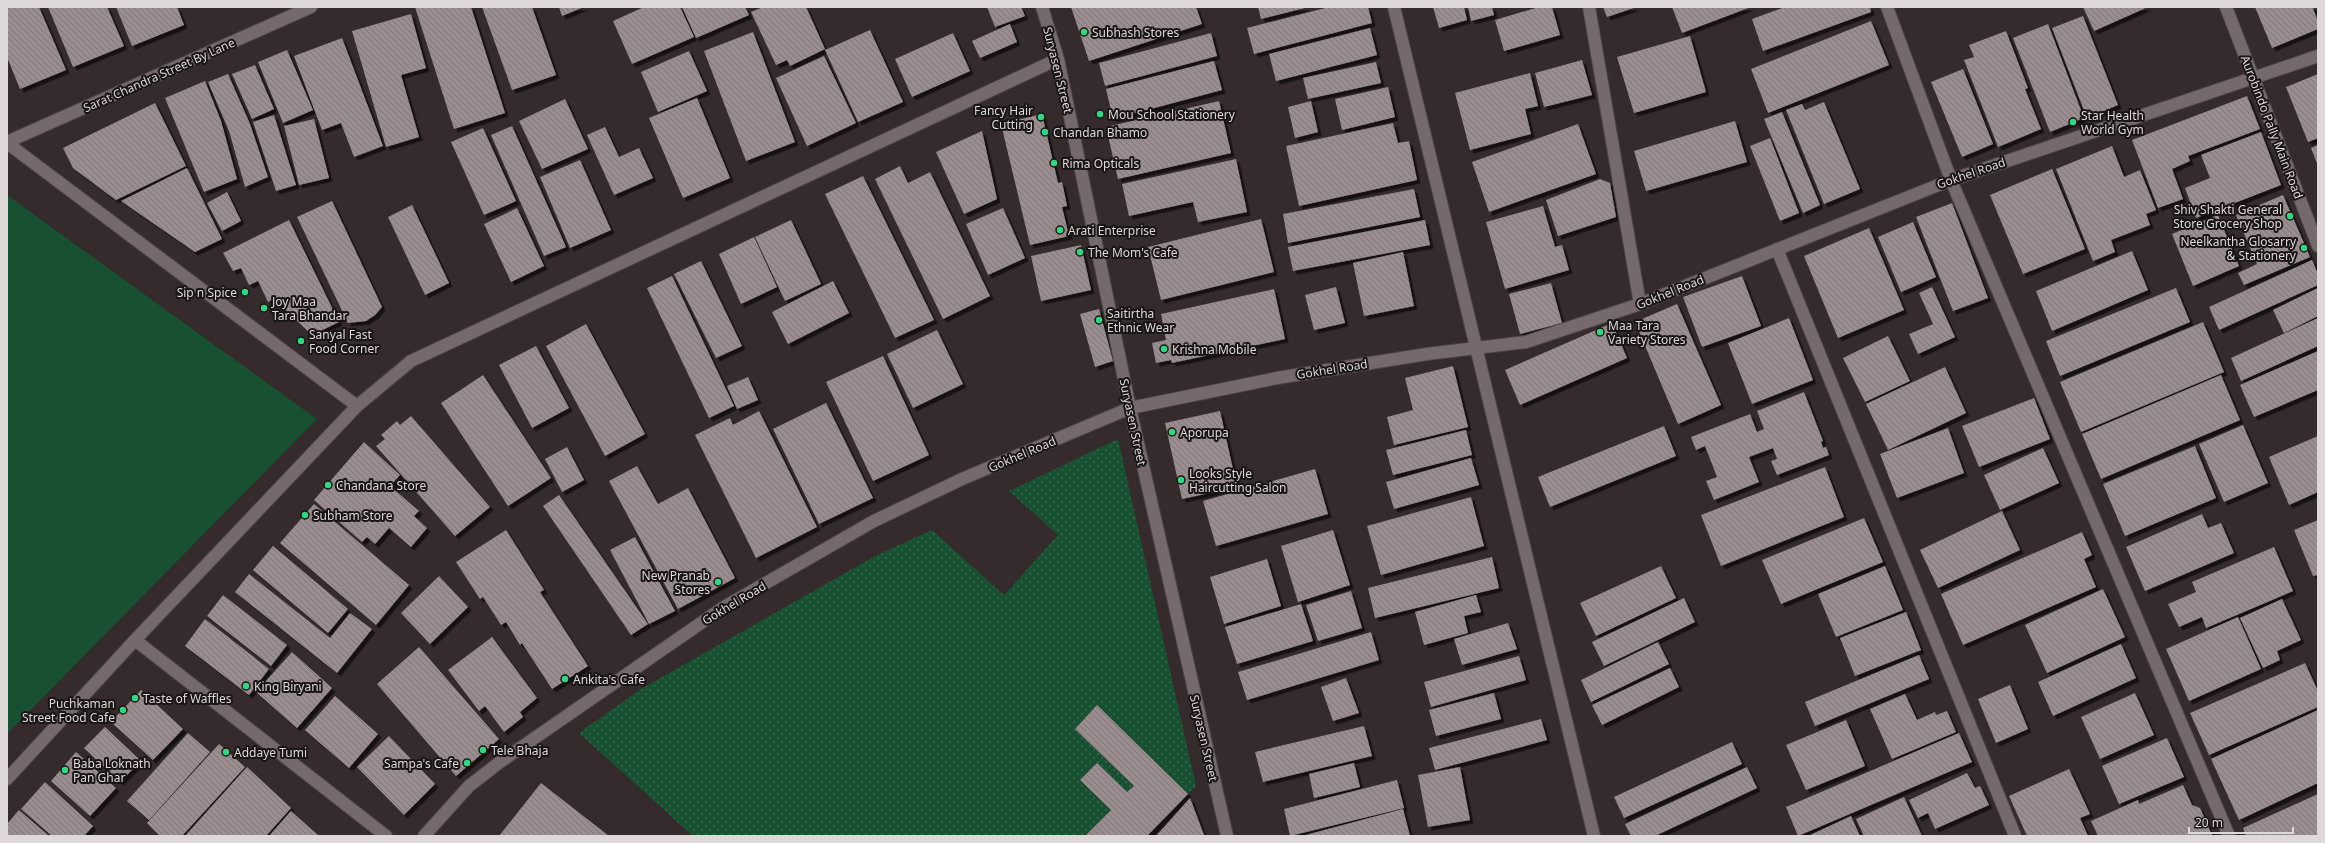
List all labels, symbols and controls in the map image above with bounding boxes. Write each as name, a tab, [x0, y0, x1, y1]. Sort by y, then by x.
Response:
place label: Subhash Stores	[1092, 24, 1179, 41]
street label: Suryasen Street	[1039, 25, 1077, 116]
marker: Subhash Stores	[1079, 27, 1089, 37]
street label: Sarat Chandra Street By Lane	[81, 34, 238, 116]
street label: Aurobindo Pally Main Road	[2237, 53, 2307, 201]
place label: Fancy Hair Cutting	[974, 102, 1033, 133]
place label: Mou School Stationery	[1108, 106, 1236, 123]
place label: Star Health World Gym	[2081, 107, 2144, 138]
marker: Mou School Stationery	[1095, 109, 1105, 119]
marker: Fancy Hair Cutting	[1036, 112, 1046, 122]
marker: Star Health World Gym	[2068, 117, 2078, 127]
place label: Chandan Bhamo	[1053, 124, 1147, 141]
marker: Chandan Bhamo	[1040, 127, 1050, 137]
street label: Gokhel Road	[1934, 153, 2008, 193]
place label: Rima Opticals	[1062, 155, 1139, 172]
marker: Rima Opticals	[1049, 158, 1059, 168]
place label: Shiv Shakti General Store Grocery Shop	[2173, 201, 2282, 232]
marker: Shiv Shakti General Store Grocery Shop	[2285, 211, 2295, 221]
place label: Arati Enterprise	[1068, 222, 1156, 239]
marker: Arati Enterprise	[1055, 225, 1065, 235]
place label: Neelkantha Glosarry & Stationery	[2180, 233, 2297, 264]
marker: Neelkantha Glosarry & Stationery	[2299, 243, 2309, 253]
place label: The Mom's Cafe	[1088, 244, 1178, 261]
marker: The Mom's Cafe	[1075, 247, 1085, 257]
street label: Gokhel Road	[1634, 271, 1706, 313]
place label: Sip n Spice	[177, 284, 237, 301]
marker: Sip n Spice	[240, 287, 250, 297]
place label: Joy Maa Tara Bhandar	[271, 293, 347, 324]
marker: Joy Maa Tara Bhandar	[259, 303, 269, 313]
place label: Saitirtha Ethnic Wear	[1107, 305, 1174, 336]
marker: Saitirtha Ethnic Wear	[1094, 315, 1104, 325]
place label: Maa Tara Variety Stores	[1608, 317, 1686, 348]
place label: Sanyal Fast Food Corner	[309, 326, 379, 357]
marker: Maa Tara Variety Stores	[1595, 327, 1605, 337]
marker: Sanyal Fast Food Corner	[296, 336, 306, 346]
place label: Krishna Mobile	[1172, 341, 1257, 358]
marker: Krishna Mobile	[1159, 344, 1169, 354]
street label: Gokhel Road	[1295, 355, 1369, 383]
street label: Suryasen Street	[1115, 377, 1151, 468]
place label: Aporupa	[1180, 424, 1229, 441]
marker: Aporupa	[1167, 427, 1177, 437]
street label: Gokhel Road	[986, 432, 1058, 476]
place label: Looks Style Haircutting Salon	[1189, 465, 1286, 496]
marker: Looks Style Haircutting Salon	[1176, 475, 1186, 485]
place label: Chandana Store	[336, 477, 426, 494]
marker: Chandana Store	[323, 480, 333, 490]
place label: Subham Store	[313, 507, 393, 524]
marker: Subham Store	[300, 510, 310, 520]
place label: New Pranab Stores	[642, 567, 710, 598]
street label: Gokhel Road	[699, 577, 769, 629]
marker: New Pranab Stores	[713, 577, 723, 587]
place label: Ankita's Cafe	[573, 671, 645, 688]
marker: Ankita's Cafe	[560, 674, 570, 684]
place label: King Biryani	[254, 678, 322, 695]
marker: King Biryani	[241, 681, 251, 691]
place label: Taste of Waffles	[143, 690, 232, 707]
marker: Taste of Waffles	[130, 693, 140, 703]
street label: Suryasen Street	[1186, 693, 1222, 784]
place label: Puchkaman Street Food Cafe	[22, 695, 115, 726]
marker: Puchkaman Street Food Cafe	[118, 705, 128, 715]
place label: Tele Bhaja	[491, 742, 548, 759]
place label: Addaye Tumi	[234, 744, 307, 761]
marker: Tele Bhaja	[478, 745, 488, 755]
marker: Addaye Tumi	[221, 747, 231, 757]
place label: Baba Loknath Pan Ghar	[73, 755, 151, 786]
place label: Sampa's Cafe	[384, 755, 459, 772]
marker: Sampa's Cafe	[462, 758, 472, 768]
marker: Baba Loknath Pan Ghar	[60, 765, 70, 775]
scale bar	[2189, 809, 2293, 835]
text: 20 m	[2195, 814, 2223, 831]

